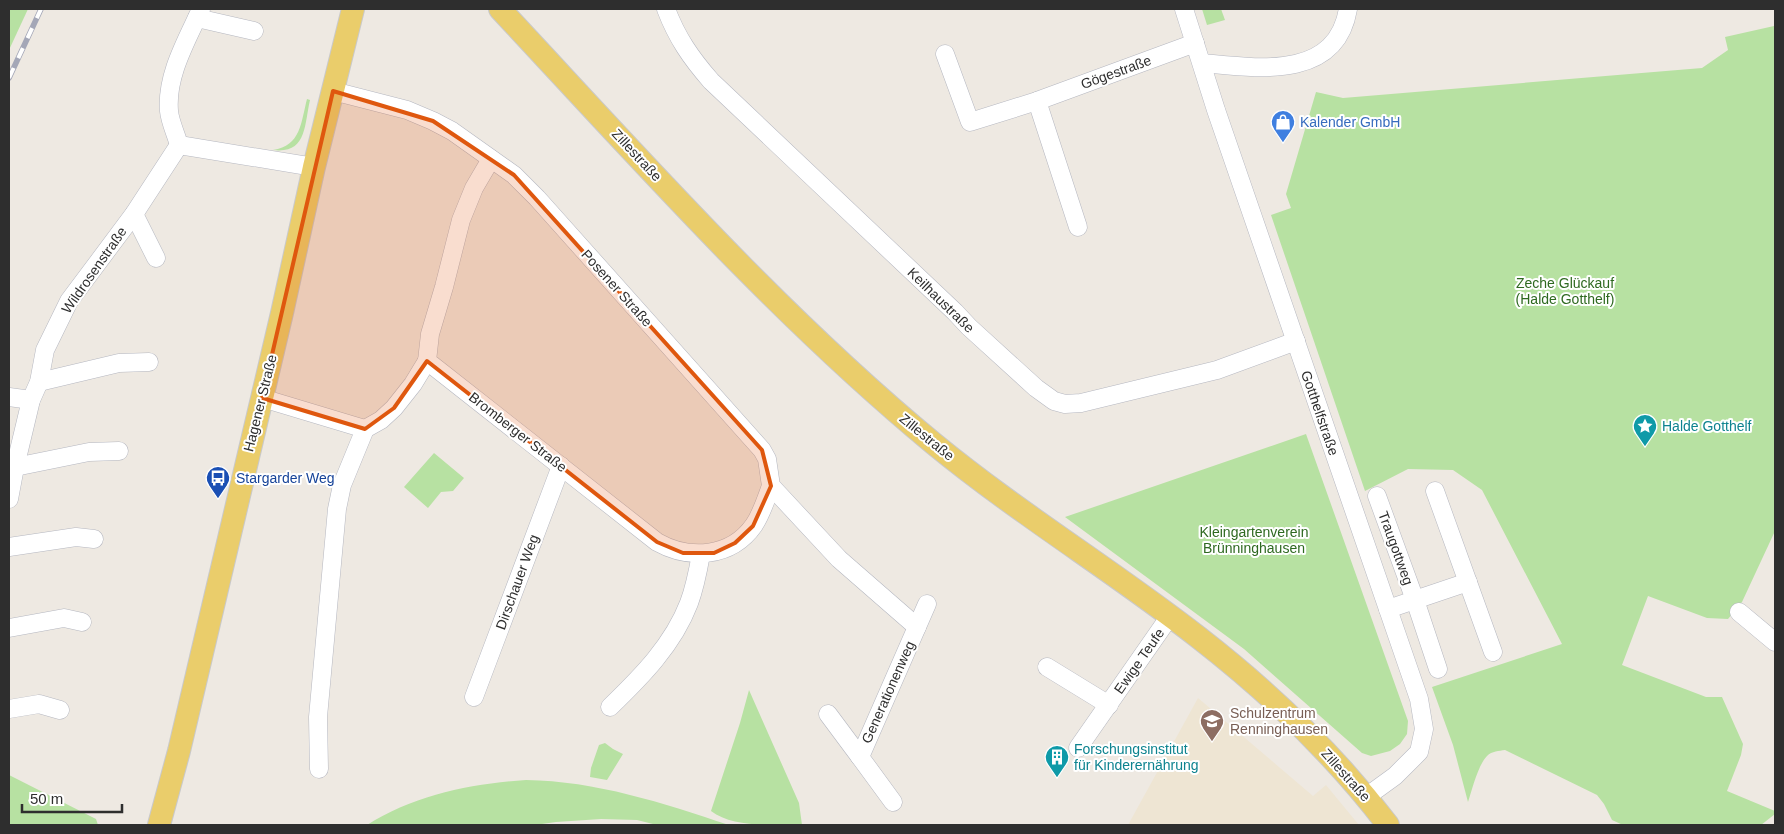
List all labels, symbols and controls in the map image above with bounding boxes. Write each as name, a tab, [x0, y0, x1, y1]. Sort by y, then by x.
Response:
street label: Gögestraße	[1079, 52, 1154, 92]
shop icon: Kalender GmbH	[1270, 109, 1296, 143]
place label: Kalender GmbH	[1300, 114, 1400, 130]
street label: Zillestraße	[609, 126, 665, 185]
street label: Wildrosenstraße	[58, 223, 130, 316]
street label: Posener Straße	[578, 246, 656, 330]
street label: Keilhaustraße	[904, 264, 978, 336]
park label: Zeche Glückauf (Halde Gotthelf)	[1516, 275, 1614, 307]
street label: Hagener Straße	[240, 353, 280, 453]
street label: Gotthelfstraße	[1298, 368, 1342, 458]
street label: Bromberger Straße	[466, 389, 570, 475]
street label: Zillestraße	[897, 410, 958, 464]
place icon: Halde Gotthelf	[1632, 413, 1658, 447]
place label: Halde Gotthelf	[1662, 418, 1752, 434]
bus stop icon: Stargarder Weg	[205, 465, 231, 499]
place label: Stargarder Weg	[236, 470, 335, 486]
street label: Traugottweg	[1375, 509, 1417, 587]
park label: Kleingartenverein Brünninghausen	[1200, 524, 1308, 556]
street label: Dirschauer Weg	[492, 532, 542, 632]
street label: Ewige Teufe	[1111, 625, 1167, 697]
street label: Generationenweg	[858, 638, 918, 746]
place label: Schulzentrum Renninghausen	[1230, 705, 1328, 737]
school or university icon: Schulzentrum Renninghausen	[1199, 708, 1225, 742]
place label: Forschungsinstitut für Kinderernährung	[1074, 741, 1199, 773]
building icon: Forschungsinstitut für Kinderernährung	[1044, 744, 1070, 778]
street label: Zillestraße	[1318, 745, 1374, 805]
scale bar	[22, 782, 122, 814]
text: 50 m	[30, 790, 63, 807]

